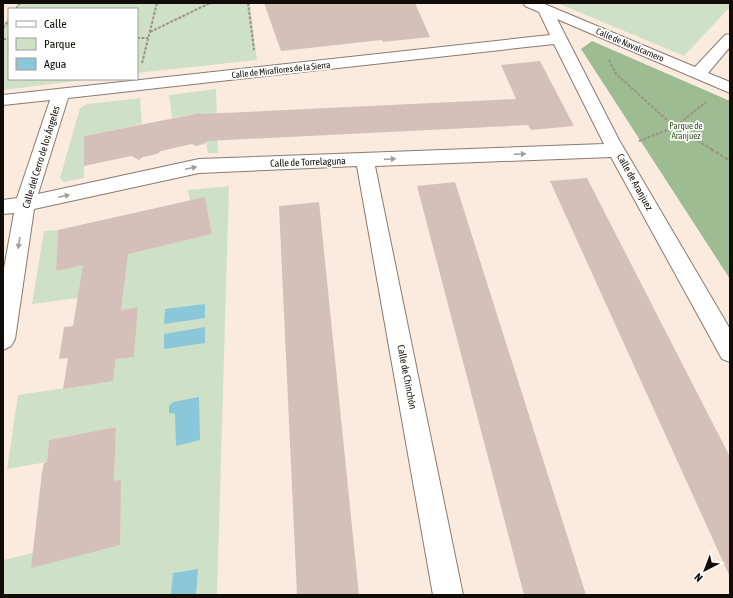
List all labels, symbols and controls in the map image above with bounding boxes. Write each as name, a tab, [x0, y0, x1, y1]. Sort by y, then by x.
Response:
legend	[8, 8, 138, 80]
text: Calle	[44, 17, 67, 31]
street label: Calle de Navalcarnero	[594, 26, 666, 64]
text: Parque	[44, 37, 76, 51]
text: Agua	[44, 57, 66, 71]
street label: Calle de Miraflores de la Sierra	[231, 60, 331, 80]
street label: Calle del Cerro de los Ángeles	[20, 104, 62, 209]
park label: Parque de Aranjuez	[669, 121, 703, 141]
one-way arrow	[514, 151, 527, 157]
street label: Calle de Aranjuez	[615, 152, 655, 213]
street label: Calle de Torrelaguna	[270, 155, 346, 169]
one-way arrow	[384, 156, 397, 162]
one-way arrow	[184, 165, 197, 171]
one-way arrow	[57, 192, 70, 198]
one-way arrow	[16, 237, 22, 249]
street label: Calle de Chinchón	[395, 344, 419, 410]
north arrow	[685, 550, 725, 590]
text: N	[692, 571, 705, 584]

